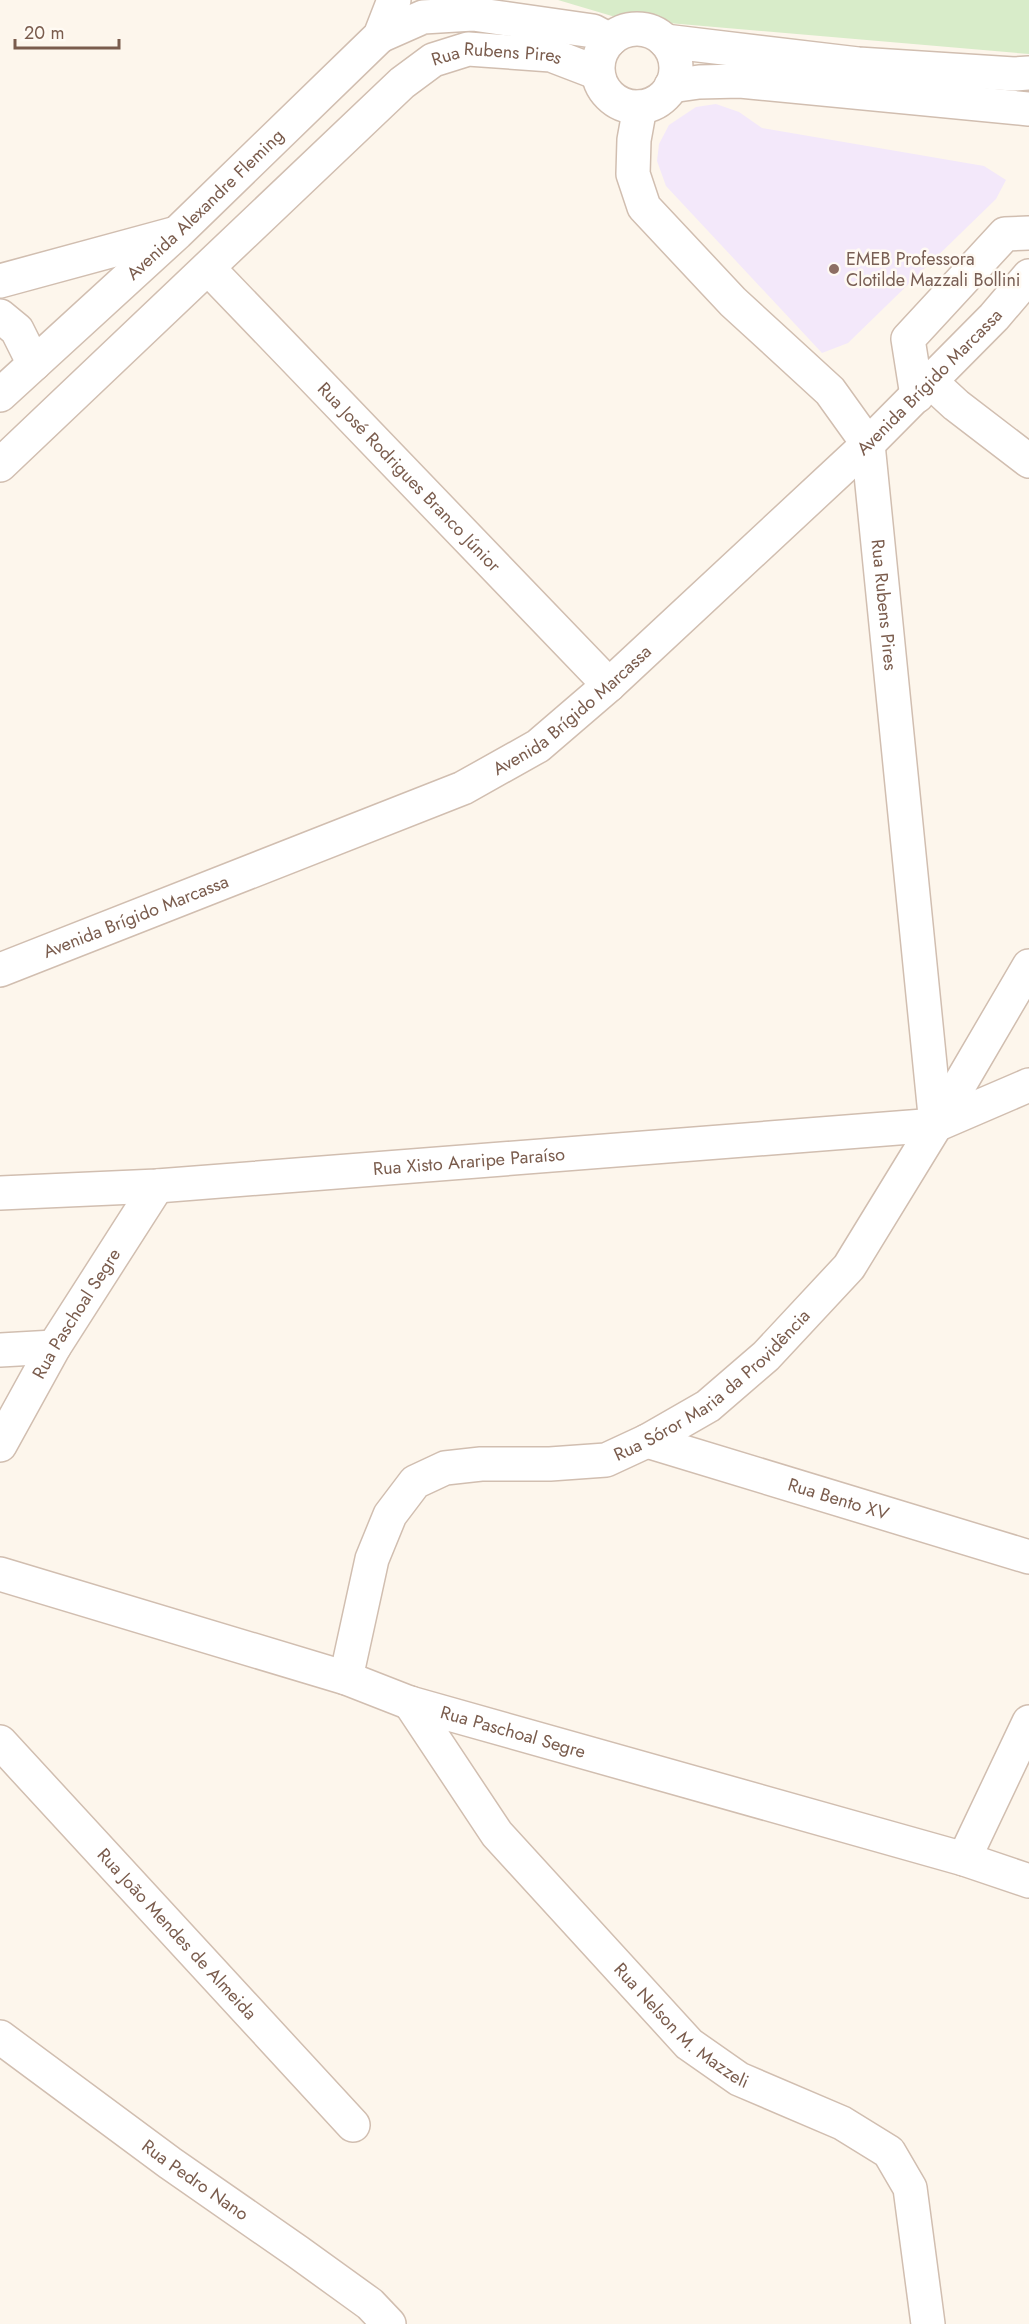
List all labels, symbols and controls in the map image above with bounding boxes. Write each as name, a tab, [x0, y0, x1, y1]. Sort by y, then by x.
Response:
scale bar	[15, 12, 118, 50]
text: 20 m	[24, 20, 64, 46]
street label: Rua Rubens Pires	[428, 36, 566, 73]
street label: Avenida Alexandre Fleming	[121, 123, 290, 286]
place label: EMEB Professora Clotilde Mazzali Bollini	[846, 246, 1021, 293]
marker: EMEB Professora Clotilde Mazzali Bollini	[827, 262, 841, 276]
street label: Avenida Brígido Marcassa	[851, 303, 1008, 461]
street label: Rua José Rodrigues Branco Júnior	[311, 376, 507, 578]
street label: Rua Rubens Pires	[865, 538, 904, 672]
street label: Avenida Brígido Marcassa	[488, 639, 657, 782]
street label: Avenida Brígido Marcassa	[39, 868, 233, 965]
street label: Rua Xisto Araripe Paraíso	[372, 1141, 566, 1182]
street label: Rua Paschoal Segre	[26, 1243, 127, 1384]
street label: Rua Sóror Maria da Providência	[610, 1304, 816, 1468]
street label: Rua Bento XV	[785, 1472, 892, 1527]
street label: Rua Paschoal Segre	[437, 1699, 589, 1765]
street label: Rua João Mendes de Almeida	[91, 1842, 263, 2026]
street label: Rua Nelson M. Mazzeli	[608, 1957, 753, 2095]
street label: Rua Pedro Nano	[136, 2133, 254, 2227]

